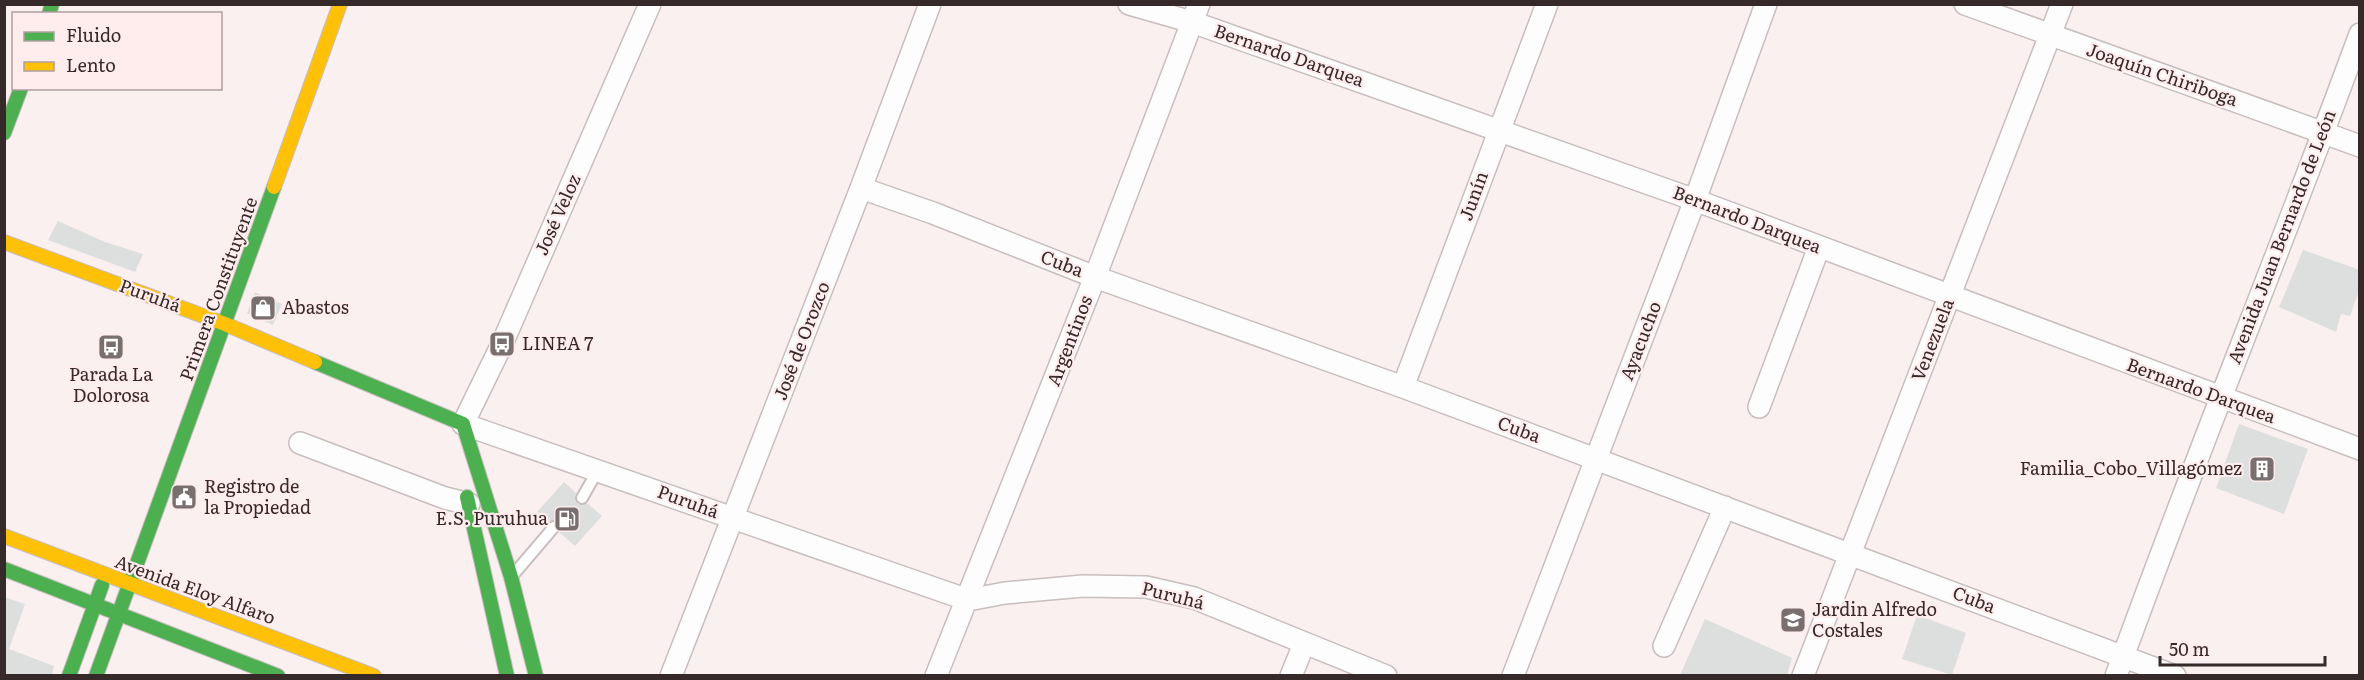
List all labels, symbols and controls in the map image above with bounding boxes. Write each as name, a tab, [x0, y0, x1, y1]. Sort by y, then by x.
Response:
legend	[12, 12, 222, 90]
street label: Bernardo Darquea	[1211, 16, 1368, 93]
text: Fluido	[66, 21, 121, 48]
street label: Joaquín Chiriboga	[2083, 35, 2242, 112]
text: Lento	[66, 51, 116, 78]
street label: Avenida Juan Bernardo de León	[2220, 105, 2342, 367]
street label: Junín	[1451, 167, 1494, 224]
street label: José Veloz	[527, 169, 587, 259]
street label: Bernardo Darquea	[1669, 178, 1826, 259]
street label: Primera Constituyente	[172, 193, 263, 384]
street label: Cuba	[1037, 242, 1088, 283]
street label: Puruhá	[116, 271, 185, 318]
street label: José de Orozco	[766, 277, 836, 404]
street label: Argentinos	[1039, 291, 1098, 390]
shop icon: Abastos	[248, 293, 278, 323]
place label: Abastos	[282, 293, 349, 320]
street label: Venezuela	[1903, 294, 1960, 385]
street label: Ayacucho	[1612, 297, 1667, 384]
bus stop icon: LINEA 7	[487, 329, 517, 359]
place label: LINEA 7	[522, 329, 593, 356]
bus stop icon: Parada La Dolorosa	[96, 332, 126, 362]
street label: Bernardo Darquea	[2123, 350, 2280, 429]
place label: Parada La Dolorosa	[69, 360, 153, 408]
street label: Cuba	[1494, 408, 1545, 449]
place label: Familia_Cobo_Villagómez	[2020, 454, 2242, 481]
building icon: Familia_Cobo_Villagómez	[2247, 454, 2277, 484]
place label: Registro de la Propiedad	[204, 472, 311, 520]
street label: Puruhá	[654, 477, 723, 524]
public building icon: Registro de la Propiedad	[169, 482, 199, 512]
place label: E.S. Puruhua	[435, 504, 548, 531]
fuel station icon: E.S. Puruhua	[552, 504, 582, 534]
street label: Avenida Eloy Alfaro	[111, 547, 280, 630]
street label: Puruhá	[1139, 574, 1208, 615]
street label: Cuba	[1949, 578, 2000, 619]
place label: Jardin Alfredo Costales	[1812, 595, 1937, 643]
school or university icon: Jardin Alfredo Costales	[1778, 605, 1808, 635]
scale bar	[2160, 629, 2325, 667]
text: 50 m	[2169, 635, 2210, 662]

